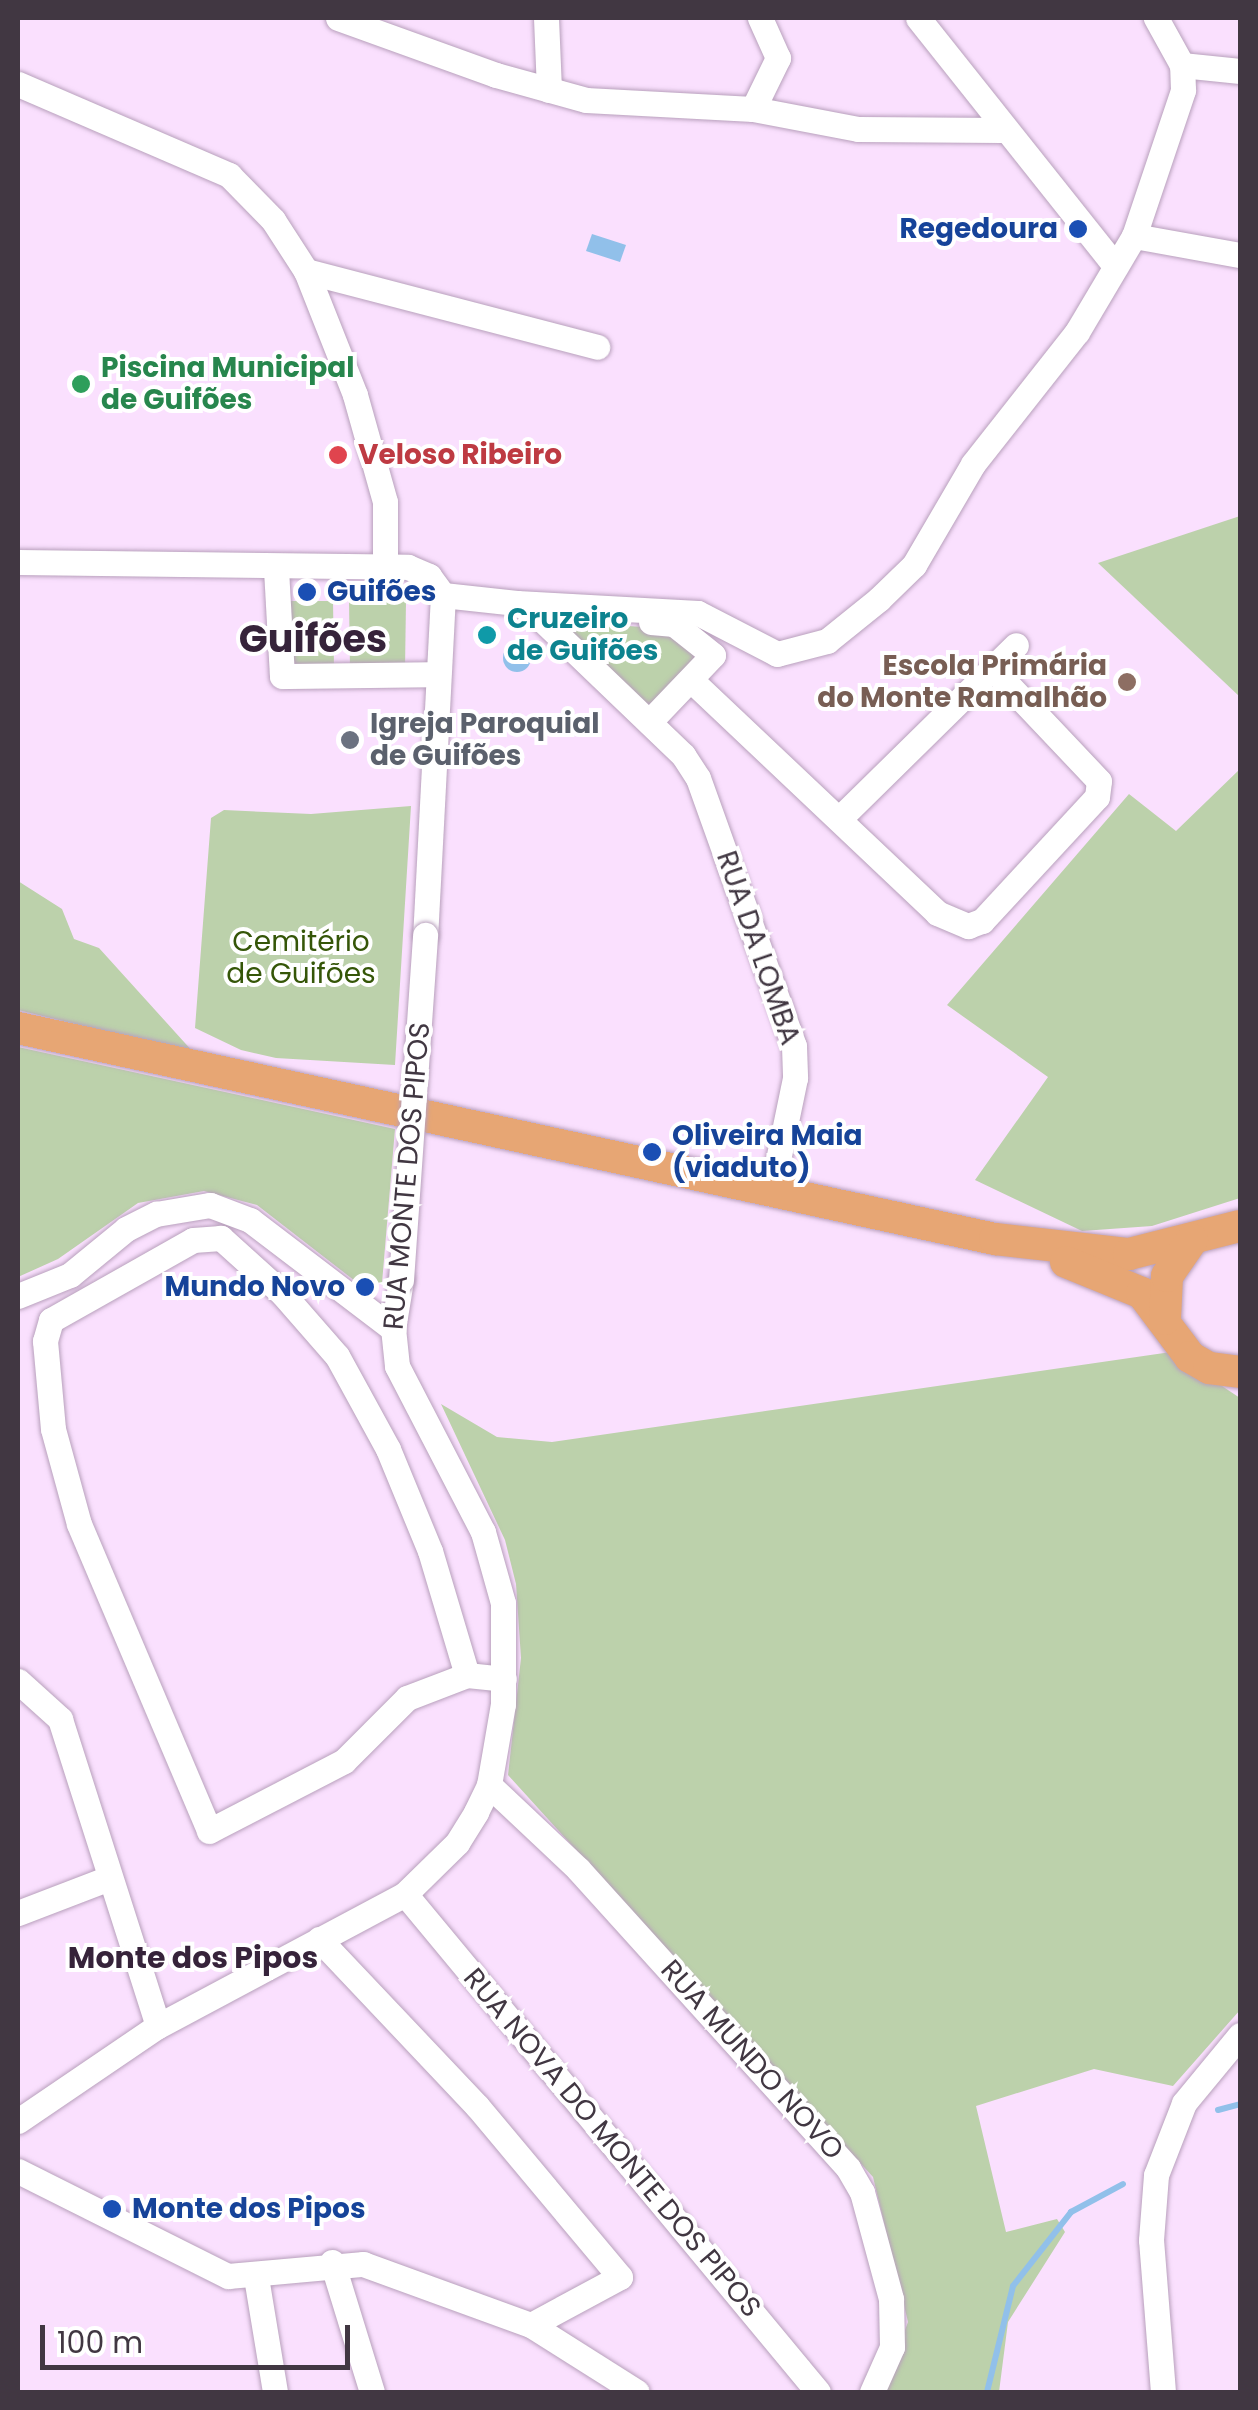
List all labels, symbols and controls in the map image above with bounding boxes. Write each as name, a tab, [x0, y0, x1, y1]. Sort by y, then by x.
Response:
place label: Regedoura	[900, 212, 1058, 246]
marker: Regedoura	[1067, 218, 1089, 240]
place label: Piscina Municipal de Guifões	[101, 351, 355, 417]
marker: Piscina Municipal de Guifões	[70, 373, 92, 395]
place label: Veloso Ribeiro	[358, 438, 562, 472]
marker: Veloso Ribeiro	[327, 444, 349, 466]
place label: Guifões	[327, 575, 436, 609]
marker: Guifões	[296, 581, 318, 603]
place label: Cruzeiro de Guifões	[507, 602, 658, 668]
district label: Guifões	[239, 616, 387, 662]
marker: Cruzeiro de Guifões	[476, 624, 498, 646]
place label: Escola Primária do Monte Ramalhão	[817, 649, 1107, 715]
marker: Escola Primária do Monte Ramalhão	[1116, 671, 1138, 693]
place label: Igreja Paroquial de Guifões	[370, 707, 599, 773]
marker: Igreja Paroquial de Guifões	[339, 729, 361, 751]
street label: RUA DA LOMBA	[709, 847, 807, 1049]
park label: Cemitério de Guifões	[226, 925, 376, 991]
street label: RUA MONTE DOS PIPOS	[377, 1021, 437, 1331]
place label: Oliveira Maia (viaduto)	[672, 1119, 862, 1185]
marker: Oliveira Maia (viaduto)	[641, 1141, 663, 1163]
place label: Mundo Novo	[165, 1270, 345, 1304]
marker: Mundo Novo	[354, 1276, 376, 1298]
district label: Monte dos Pipos	[68, 1940, 318, 1976]
street label: RUA MUNDO NOVO	[654, 1953, 850, 2167]
street label: RUA NOVA DO MONTE DOS PIPOS	[456, 1962, 768, 2324]
place label: Monte dos Pipos	[132, 2192, 366, 2226]
marker: Monte dos Pipos	[101, 2198, 123, 2220]
scale bar	[45, 2305, 355, 2367]
text: 100 m	[57, 2321, 143, 2364]

